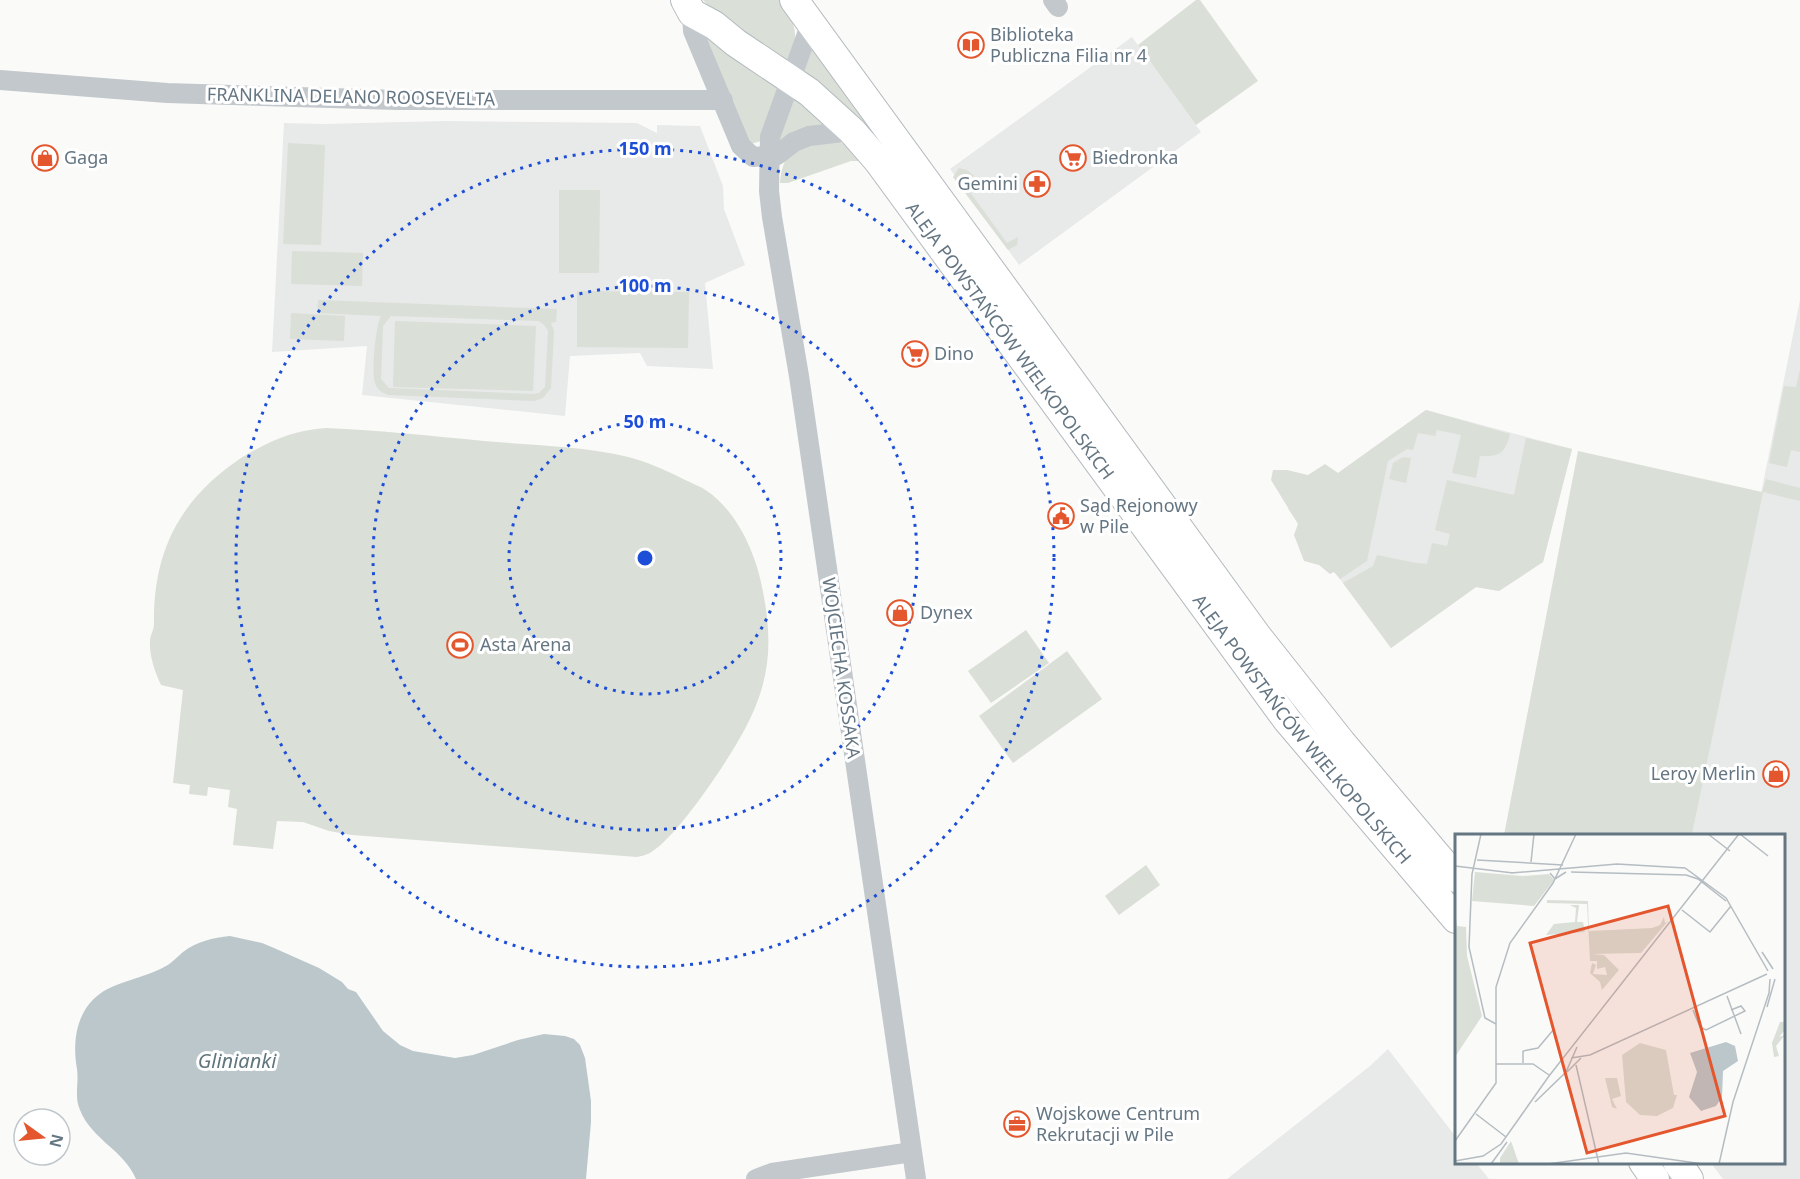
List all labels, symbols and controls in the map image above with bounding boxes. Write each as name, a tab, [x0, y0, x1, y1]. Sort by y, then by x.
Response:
place label: Biblioteka Publiczna Filia nr 4	[990, 22, 1147, 67]
library icon: Biblioteka Publiczna Filia nr 4	[956, 30, 986, 60]
street label: FRANKLINA DELANO ROOSEVELTA	[207, 81, 496, 111]
text: 150 m	[618, 136, 672, 160]
shop icon: Gaga	[30, 143, 60, 173]
supermarket icon: Biedronka	[1058, 143, 1088, 173]
place label: Gaga	[64, 145, 108, 169]
place label: Biedronka	[1092, 145, 1178, 169]
pharmacy icon: Gemini	[1022, 169, 1052, 199]
place label: Gemini	[958, 171, 1018, 195]
street label: ALEJA POWSTAŃCÓW WIELKOPOLSKICH	[901, 197, 1120, 484]
text: 100 m	[618, 273, 672, 297]
supermarket icon: Dino	[900, 339, 930, 369]
place label: Dino	[934, 341, 974, 365]
text: 50 m	[624, 409, 666, 433]
place label: Sąd Rejonowy w Pile	[1080, 493, 1198, 538]
public building icon: Sąd Rejonowy w Pile	[1046, 501, 1076, 531]
centre of rings	[635, 548, 655, 568]
street label: WOJCIECHA KOSSAKA	[817, 576, 867, 760]
street label: ALEJA POWSTAŃCÓW WIELKOPOLSKICH	[1188, 589, 1417, 869]
shop icon: Dynex	[885, 598, 915, 628]
place label: Dynex	[920, 600, 973, 624]
sports icon: Asta Arena	[445, 630, 475, 660]
place label: Asta Arena	[480, 632, 571, 656]
shop icon: Leroy Merlin	[1761, 759, 1791, 789]
place label: Leroy Merlin	[1651, 761, 1756, 785]
inset map	[1455, 834, 1785, 1164]
water label: Glinianki	[198, 1047, 277, 1074]
place label: Wojskowe Centrum Rekrutacji w Pile	[1036, 1101, 1200, 1146]
north arrow	[12, 1107, 72, 1167]
office icon: Wojskowe Centrum Rekrutacji w Pile	[1002, 1109, 1032, 1139]
text: N	[44, 1132, 69, 1150]

